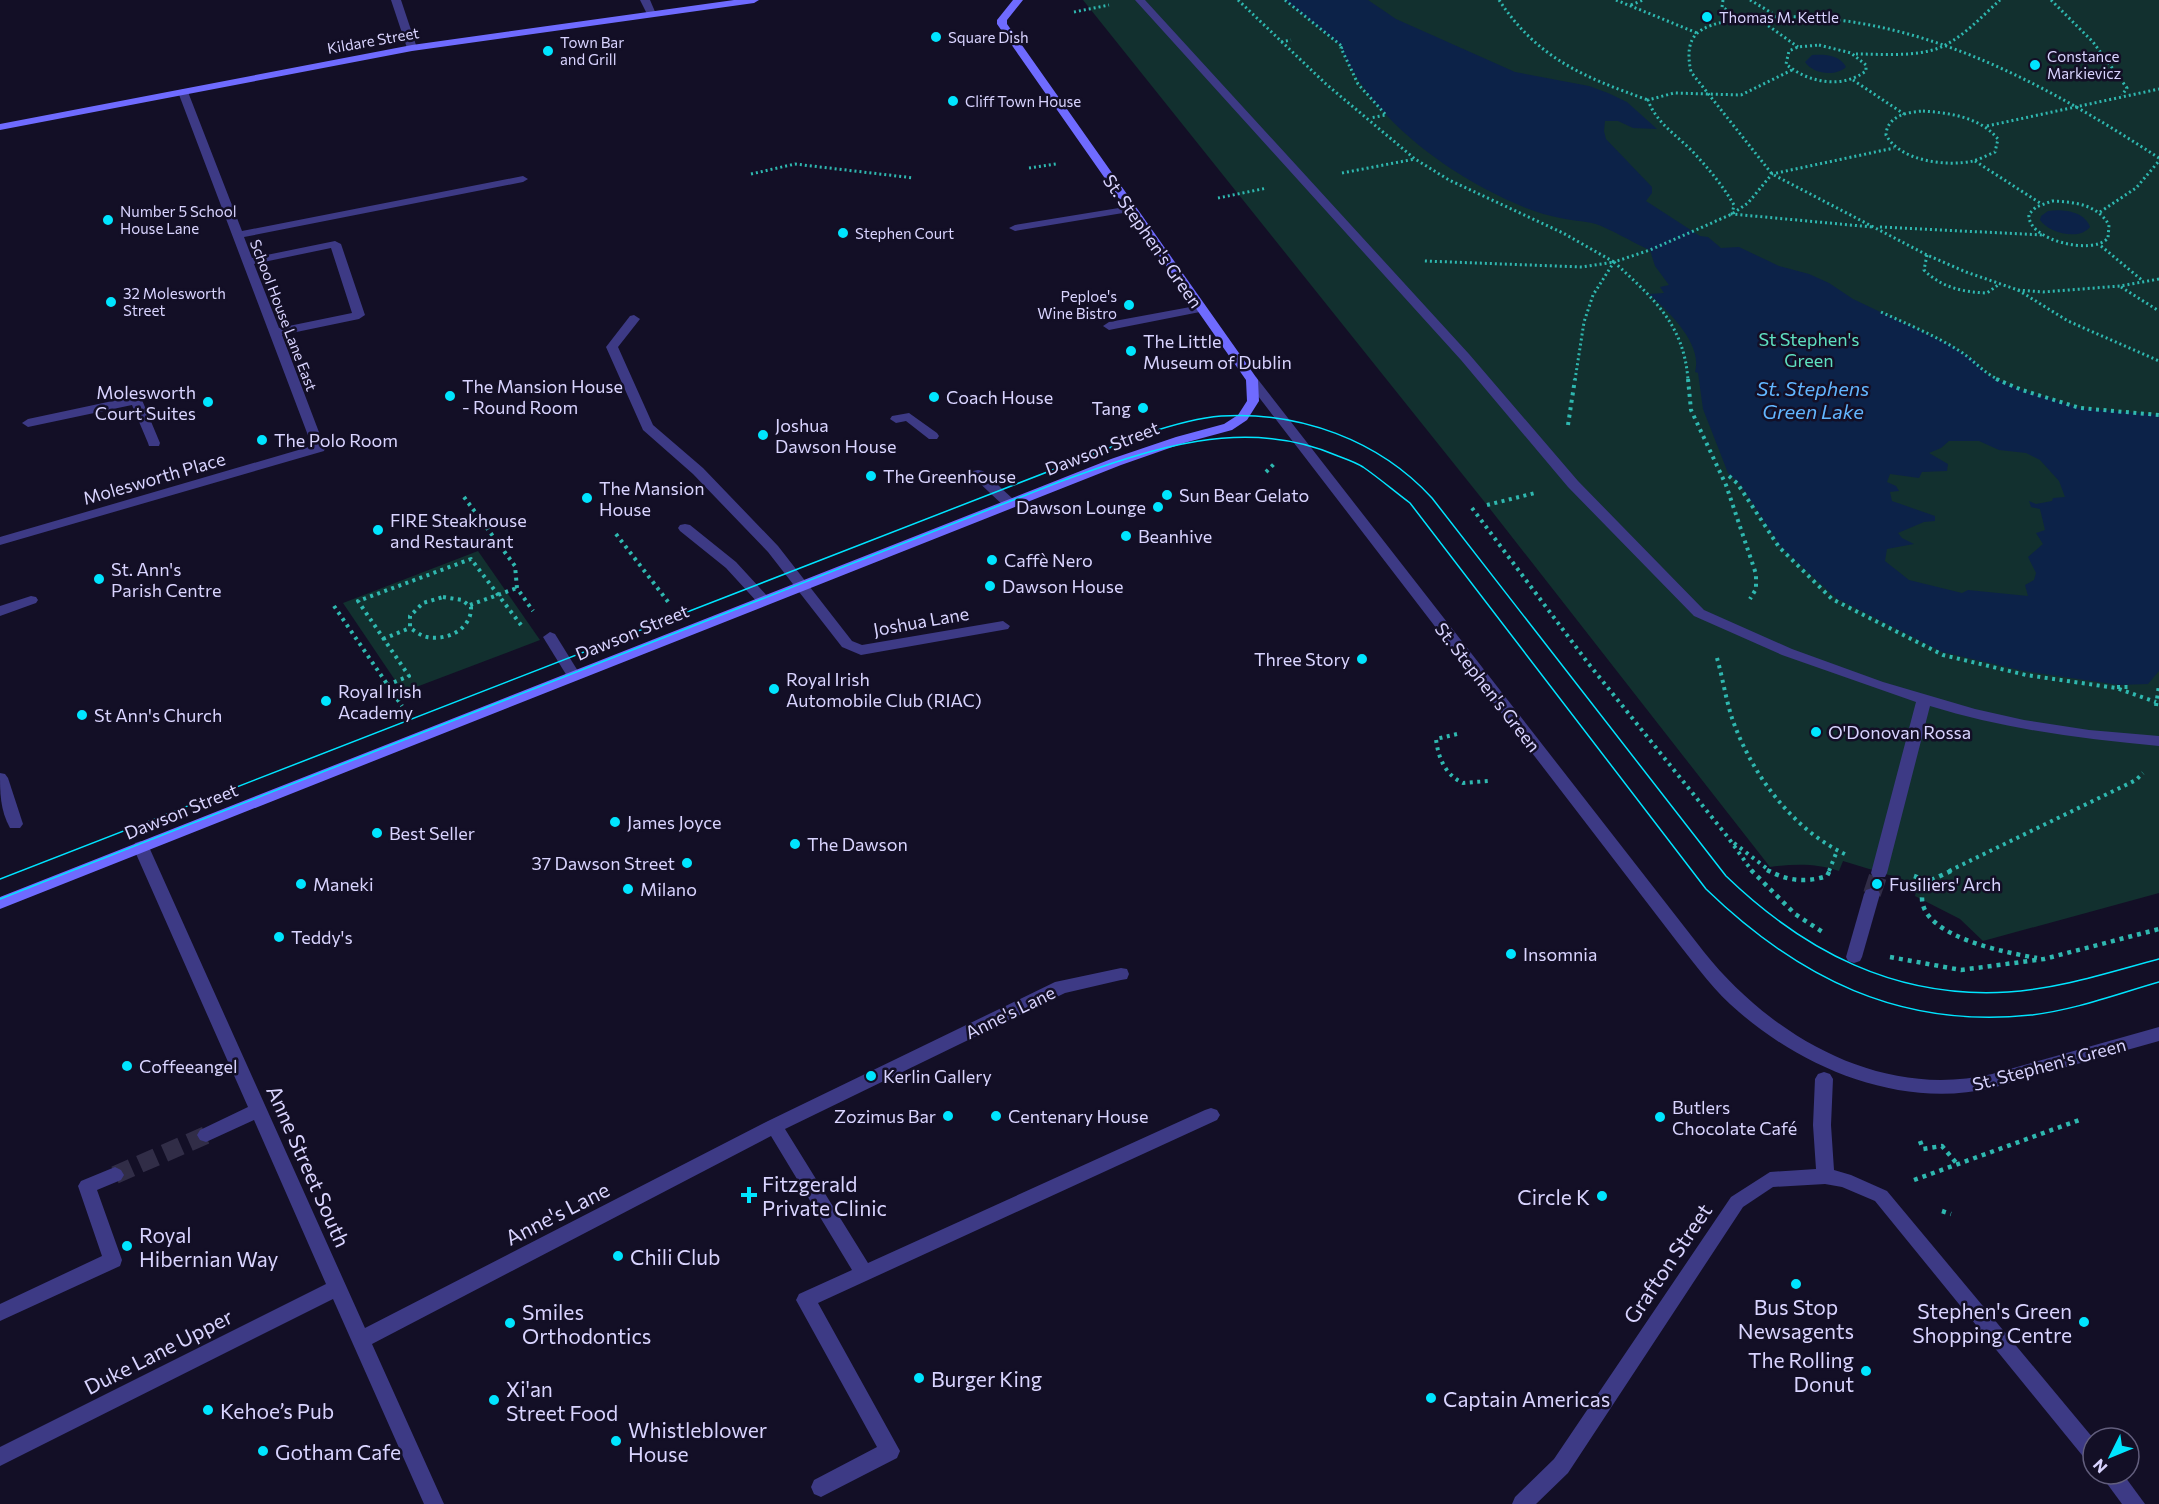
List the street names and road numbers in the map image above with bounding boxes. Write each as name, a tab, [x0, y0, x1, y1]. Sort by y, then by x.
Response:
street label: Kildare Street	[326, 23, 420, 57]
street label: St. Stephen's Green	[1099, 170, 1207, 312]
street label: School House Lane East	[247, 237, 321, 393]
street label: Dawson Street	[1042, 416, 1162, 480]
street label: Molesworth Place	[80, 447, 228, 509]
street label: Dawson Street	[572, 599, 692, 665]
street label: Joshua Lane	[871, 602, 971, 640]
street label: St. Stephen's Green	[1431, 618, 1545, 756]
street label: Dawson Street	[121, 778, 241, 844]
street label: Anne's Lane	[961, 981, 1059, 1043]
street label: St. Stephen's Green	[1970, 1033, 2128, 1095]
street label: Anne Street South	[262, 1081, 356, 1251]
street label: Anne's Lane	[501, 1176, 613, 1250]
street label: Grafton Street	[1618, 1198, 1716, 1328]
street label: Duke Lane Upper	[80, 1303, 236, 1399]

